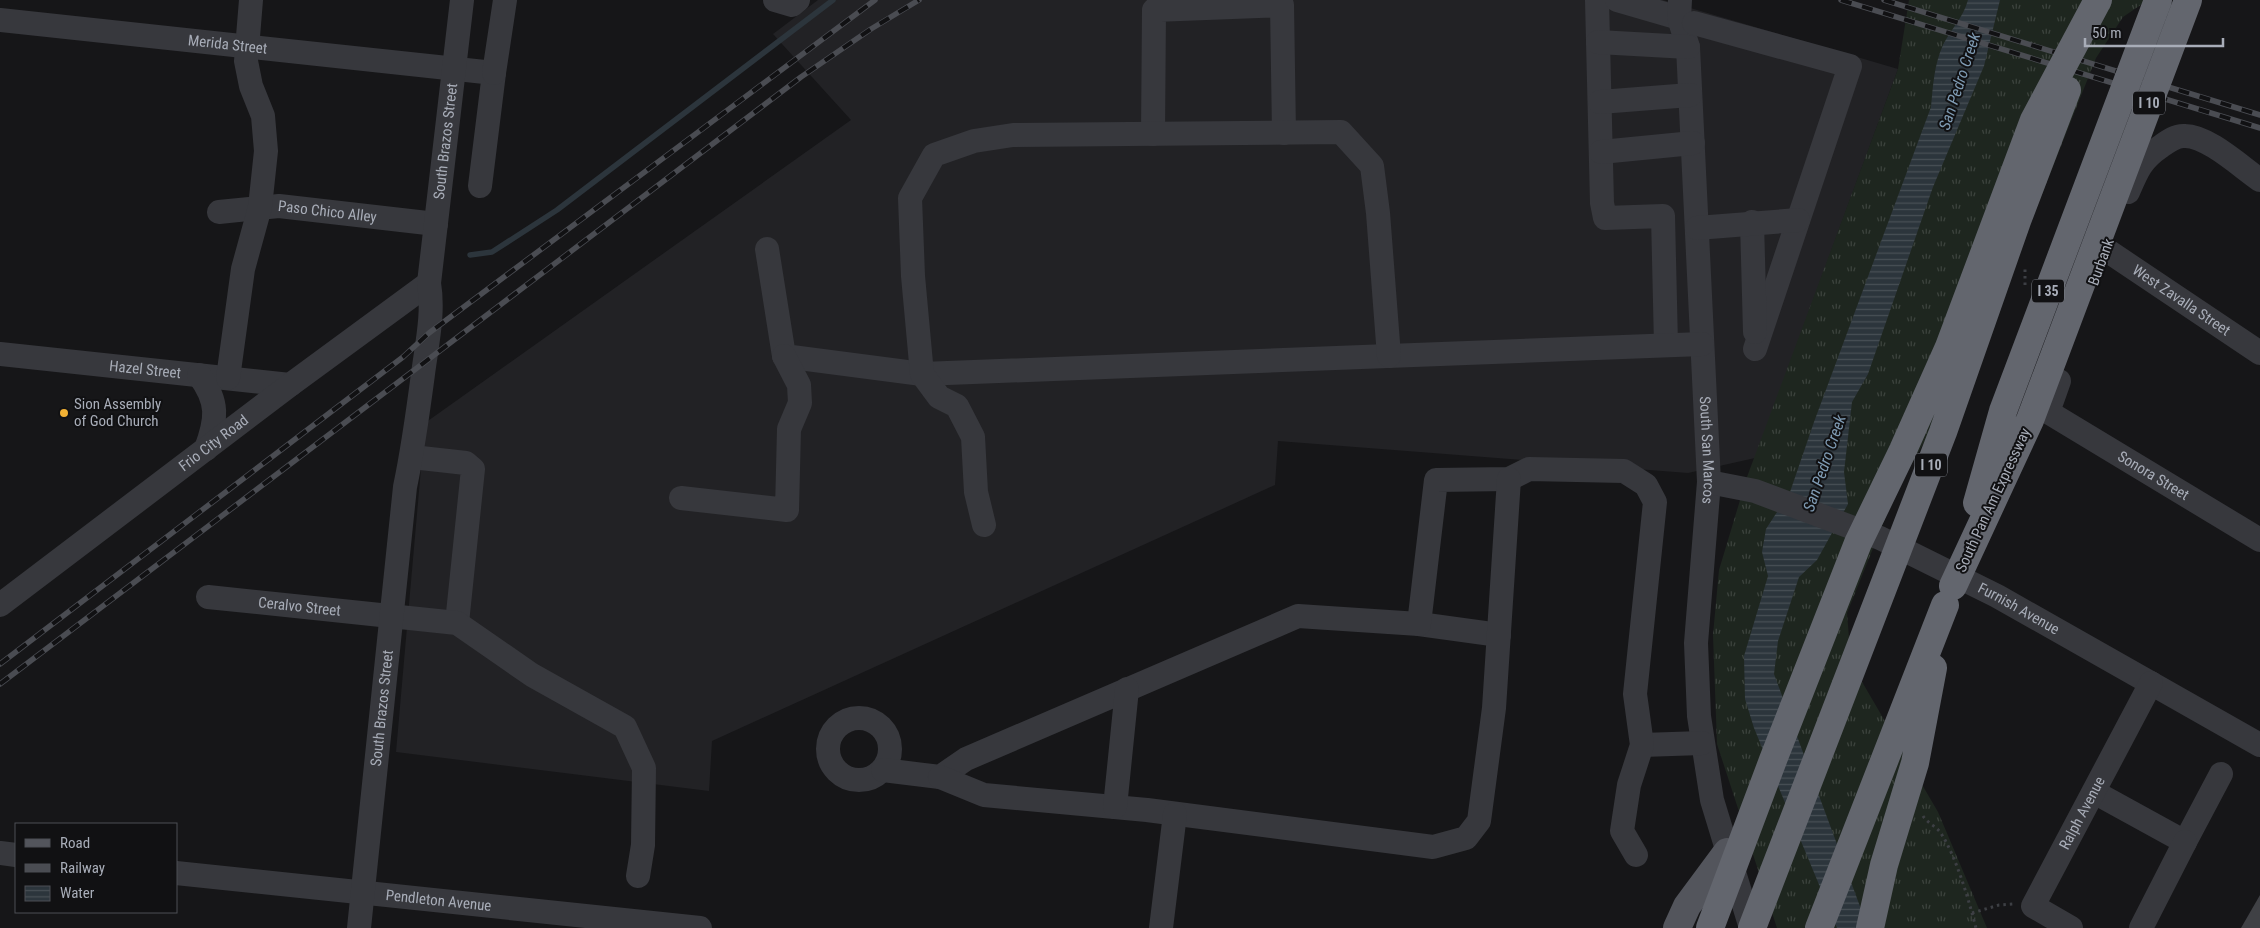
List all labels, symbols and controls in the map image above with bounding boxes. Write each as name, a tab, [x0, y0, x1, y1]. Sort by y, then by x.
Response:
scale bar	[2085, 15, 2222, 47]
text: 50 m	[2092, 24, 2122, 42]
water label: San Pedro Creek	[1935, 29, 1984, 132]
street label: Merida Street	[187, 31, 268, 58]
street label: South Brazos Street	[430, 82, 461, 200]
road number: I 10	[2133, 92, 2165, 115]
street label: Paso Chico Alley	[277, 197, 378, 226]
street label: Burbank	[2084, 236, 2118, 288]
street label: West Zavalla Street	[2129, 261, 2234, 340]
road number: I 35	[2032, 280, 2064, 302]
street label: Hazel Street	[108, 357, 182, 382]
place label: Sion Assembly of God Church	[74, 395, 161, 430]
street label: South San Marcos	[1696, 396, 1718, 505]
marker: Sion Assembly of God Church	[58, 407, 70, 419]
street label: Frio City Road	[175, 411, 252, 475]
water label: San Pedro Creek	[1799, 411, 1850, 514]
street label: South Pan Am Expressway	[1952, 425, 2034, 575]
street label: Sonora Street	[2114, 447, 2192, 504]
road number: I 10	[1915, 454, 1947, 476]
street label: Furnish Avenue	[1975, 579, 2063, 638]
street label: Ceralvo Street	[257, 593, 342, 620]
street label: South Brazos Street	[367, 649, 397, 767]
street label: Ralph Avenue	[2056, 774, 2109, 853]
legend	[15, 823, 178, 913]
text: Road	[60, 834, 90, 852]
text: Railway	[60, 859, 105, 877]
text: Water	[60, 884, 95, 902]
street label: Pendleton Avenue	[385, 886, 492, 915]

